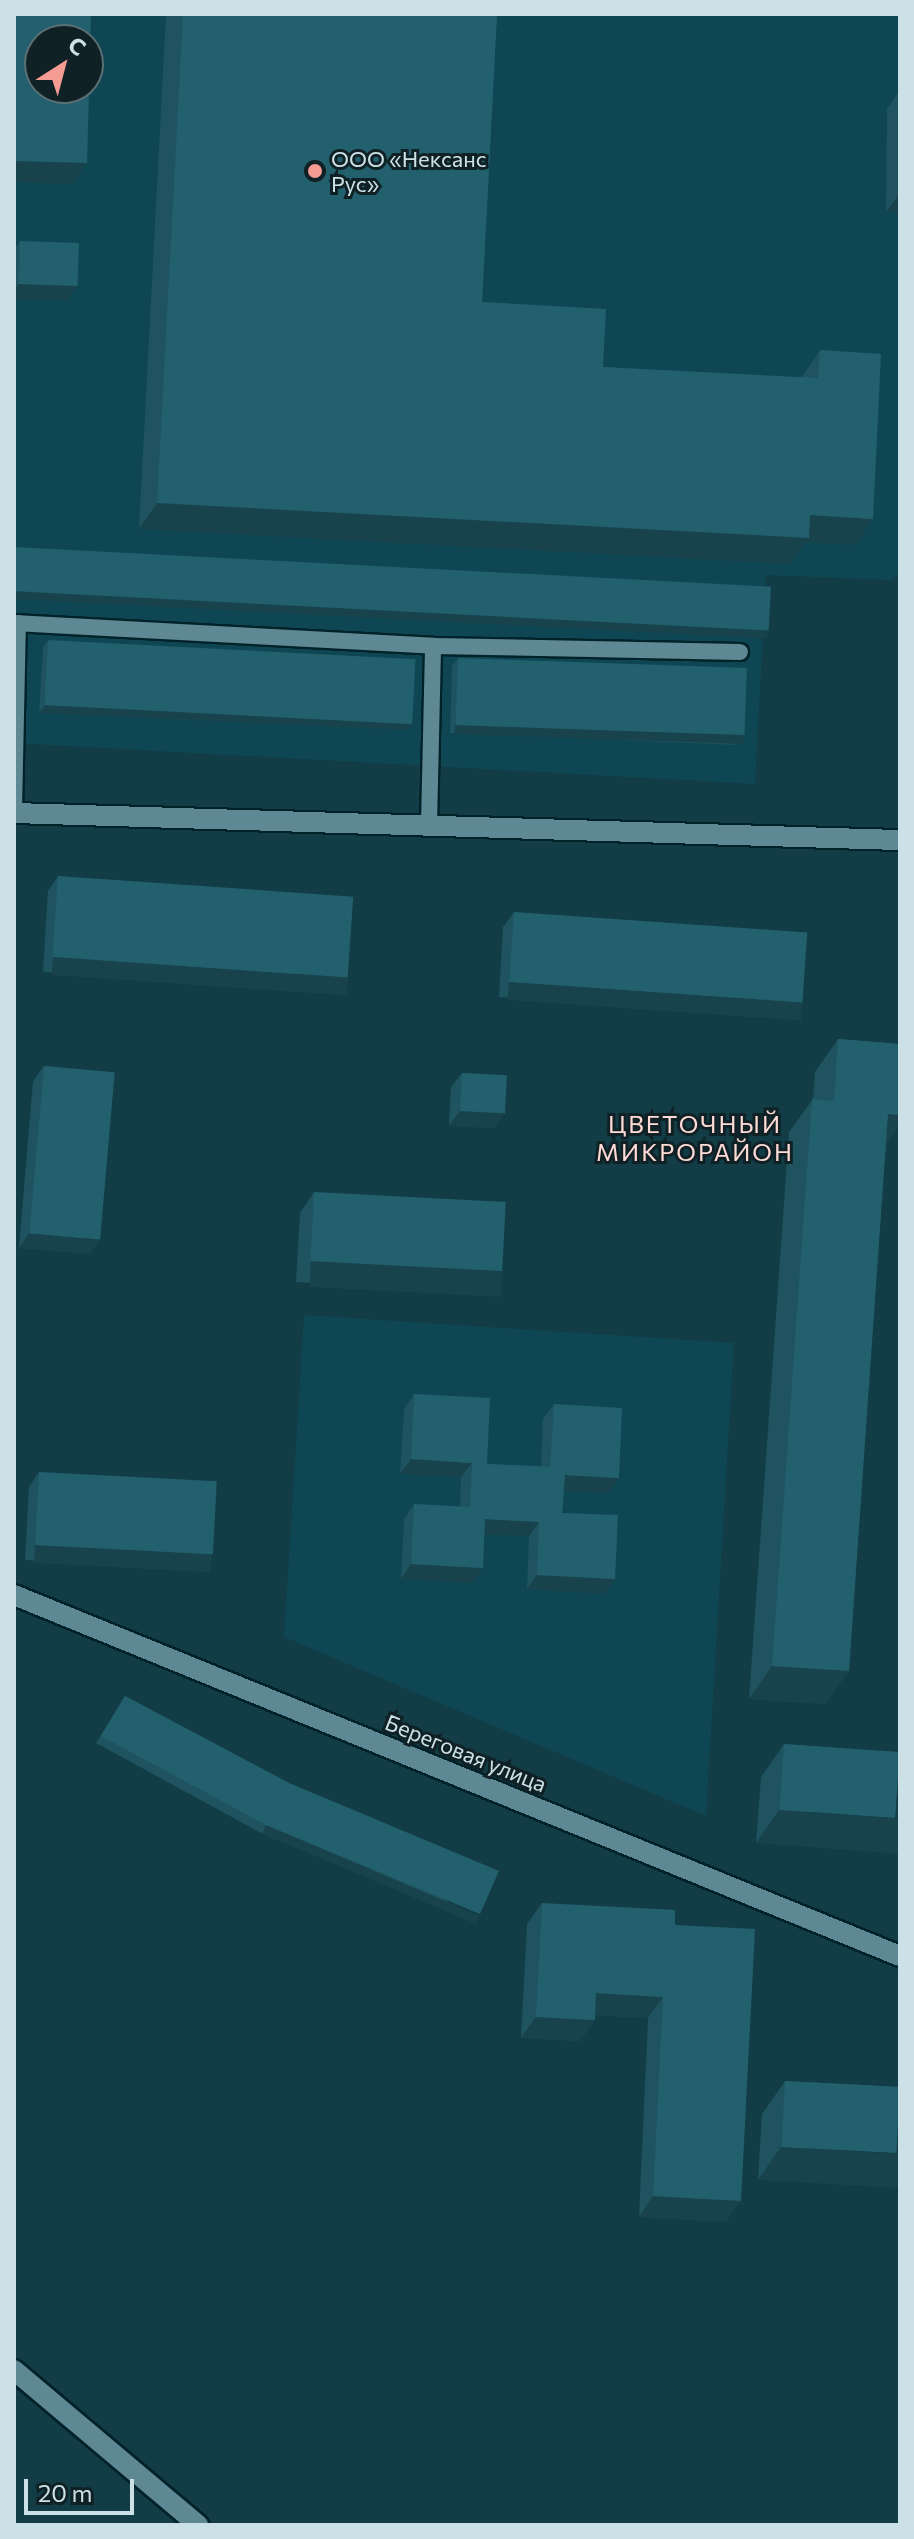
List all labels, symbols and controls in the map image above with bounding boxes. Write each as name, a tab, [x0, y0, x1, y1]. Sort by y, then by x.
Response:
north arrow	[24, 24, 104, 104]
text: С	[63, 30, 91, 61]
place label: ООО «Нексанс Рус»	[331, 145, 487, 196]
marker: ООО «Нексанс Рус»	[306, 162, 324, 180]
district label: ЦВЕТОЧНЫЙ МИКРОРАЙОН	[596, 1110, 794, 1166]
street label: Береговая улица	[382, 1709, 550, 1797]
scale bar	[28, 2463, 138, 2513]
text: 20 m	[38, 2478, 92, 2507]

